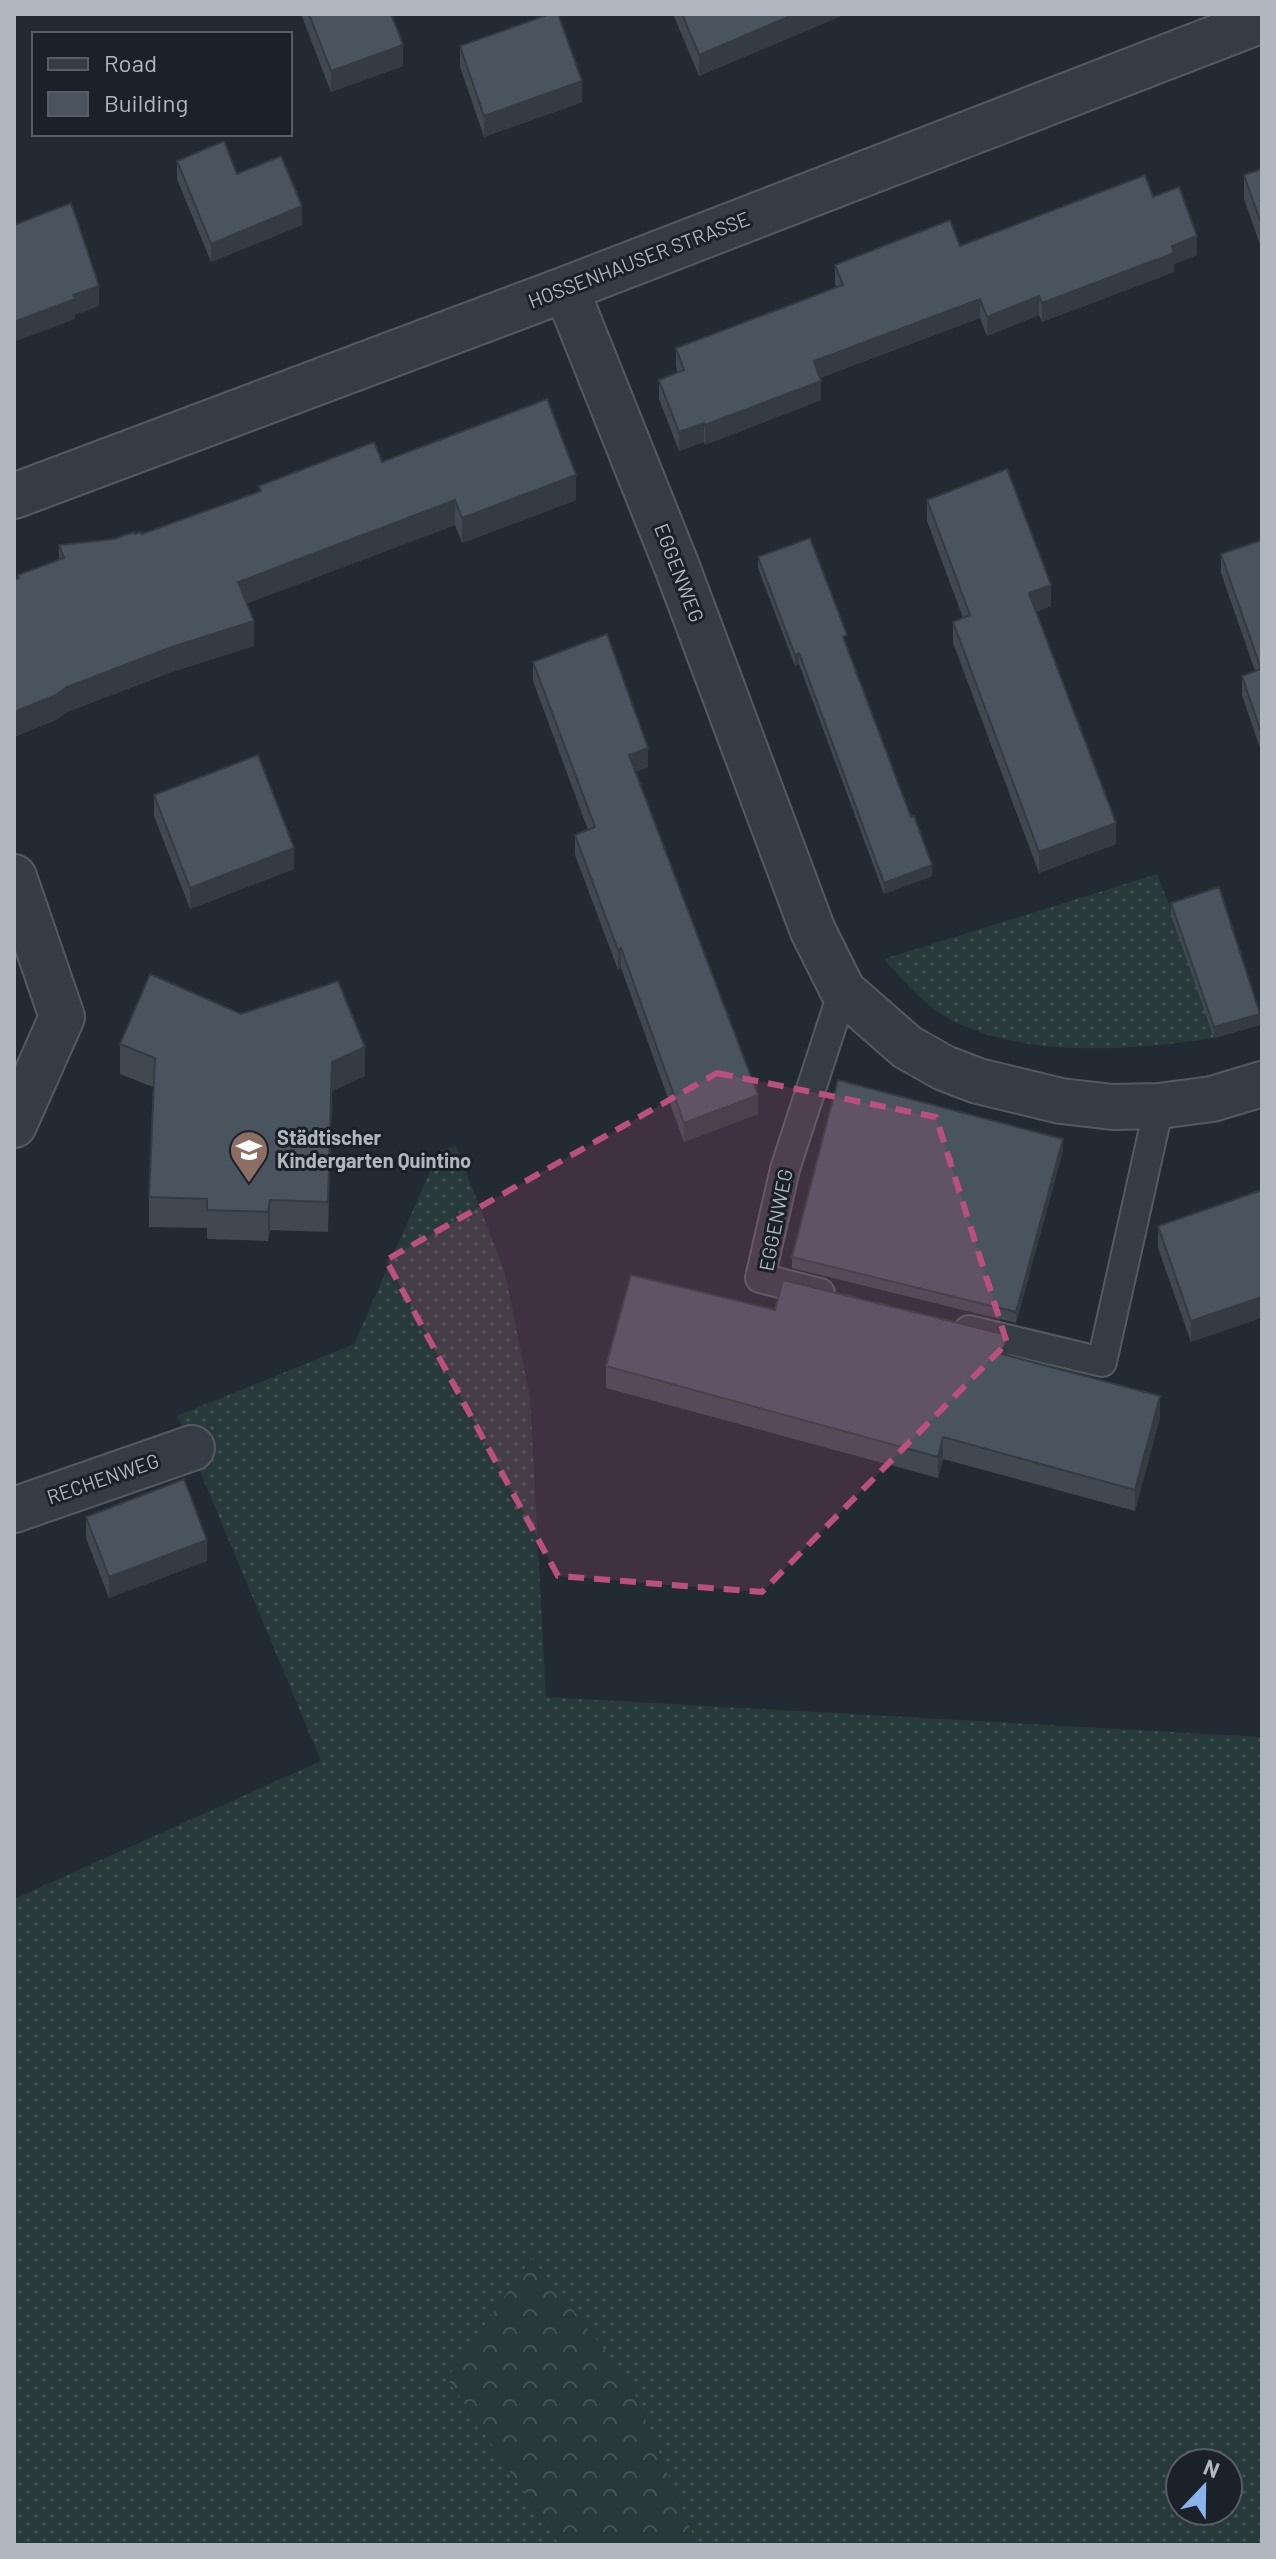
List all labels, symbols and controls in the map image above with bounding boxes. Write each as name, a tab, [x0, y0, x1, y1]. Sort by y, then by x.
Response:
legend	[32, 32, 292, 136]
text: Road	[104, 48, 157, 77]
text: Building	[104, 88, 188, 117]
street label: HOSSENHAUSER STRASSE	[525, 206, 753, 312]
street label: EGGENWEG	[650, 520, 710, 625]
place label: Städtischer Kindergarten Quintino	[277, 1125, 471, 1172]
school or university icon: Städtischer Kindergarten Quintino	[228, 1129, 270, 1184]
street label: EGGENWEG	[753, 1167, 797, 1273]
street label: RECHENWEG	[44, 1448, 162, 1508]
north arrow	[1164, 2447, 1244, 2527]
text: N	[1200, 2453, 1224, 2482]

